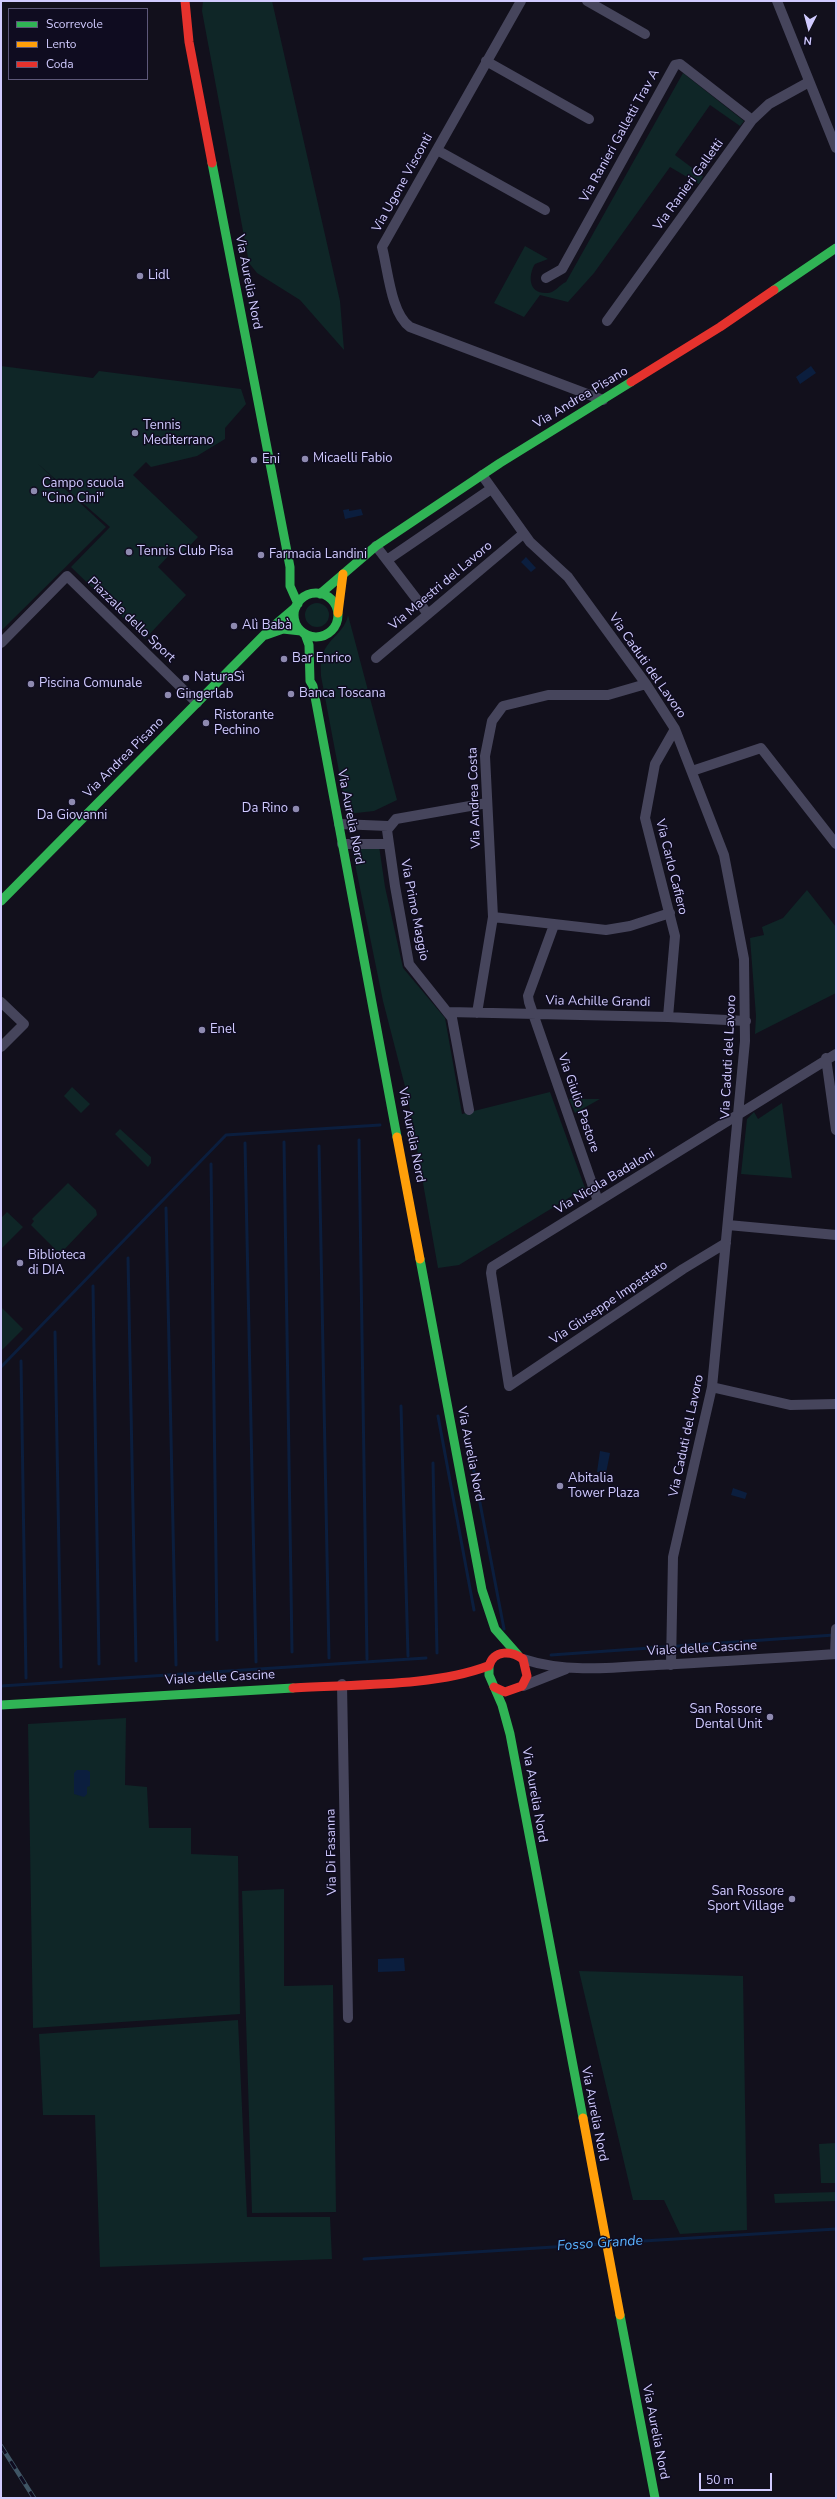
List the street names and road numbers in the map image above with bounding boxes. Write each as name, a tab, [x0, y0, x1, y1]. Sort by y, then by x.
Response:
street label: Via Ranieri Galletti Trav A	[577, 67, 663, 205]
street label: Via Ugone Visconti	[369, 131, 437, 235]
street label: Via Ranieri Galletti	[651, 136, 727, 234]
street label: Via Aurelia Nord	[231, 233, 265, 331]
street label: Via Andrea Pisano	[531, 364, 631, 432]
street label: Via Maestri del Lavoro	[386, 538, 496, 634]
street label: Piazzale dello Sport	[84, 574, 178, 666]
street label: Via Caduti del Lavoro	[605, 610, 689, 722]
street label: Via Andrea Pisano	[81, 715, 167, 801]
street label: Via Andrea Costa	[465, 747, 485, 849]
street label: Via Aurelia Nord	[333, 768, 367, 866]
street label: Via Carlo Cafiero	[652, 818, 690, 916]
street label: Via Primo Maggio	[397, 858, 431, 962]
street label: Via Achille Grandi	[545, 993, 651, 1011]
street label: Via Caduti del Lavoro	[718, 994, 740, 1120]
street label: Via Giulio Pastore	[554, 1051, 602, 1155]
street label: Via Aurelia Nord	[394, 1086, 428, 1184]
street label: Via Nicola Badaloni	[552, 1146, 658, 1218]
street label: Via Giuseppe Impastato	[547, 1258, 671, 1348]
street label: Via Caduti del Lavoro	[666, 1373, 708, 1499]
street label: Via Aurelia Nord	[453, 1405, 487, 1503]
street label: Viale delle Cascine	[647, 1638, 757, 1660]
street label: Viale delle Cascine	[165, 1667, 275, 1689]
street label: Via Aurelia Nord	[518, 1746, 550, 1844]
street label: Via Di Fasanna	[323, 1808, 341, 1896]
street label: Via Aurelia Nord	[577, 2065, 611, 2163]
street label: Via Aurelia Nord	[638, 2383, 672, 2481]

